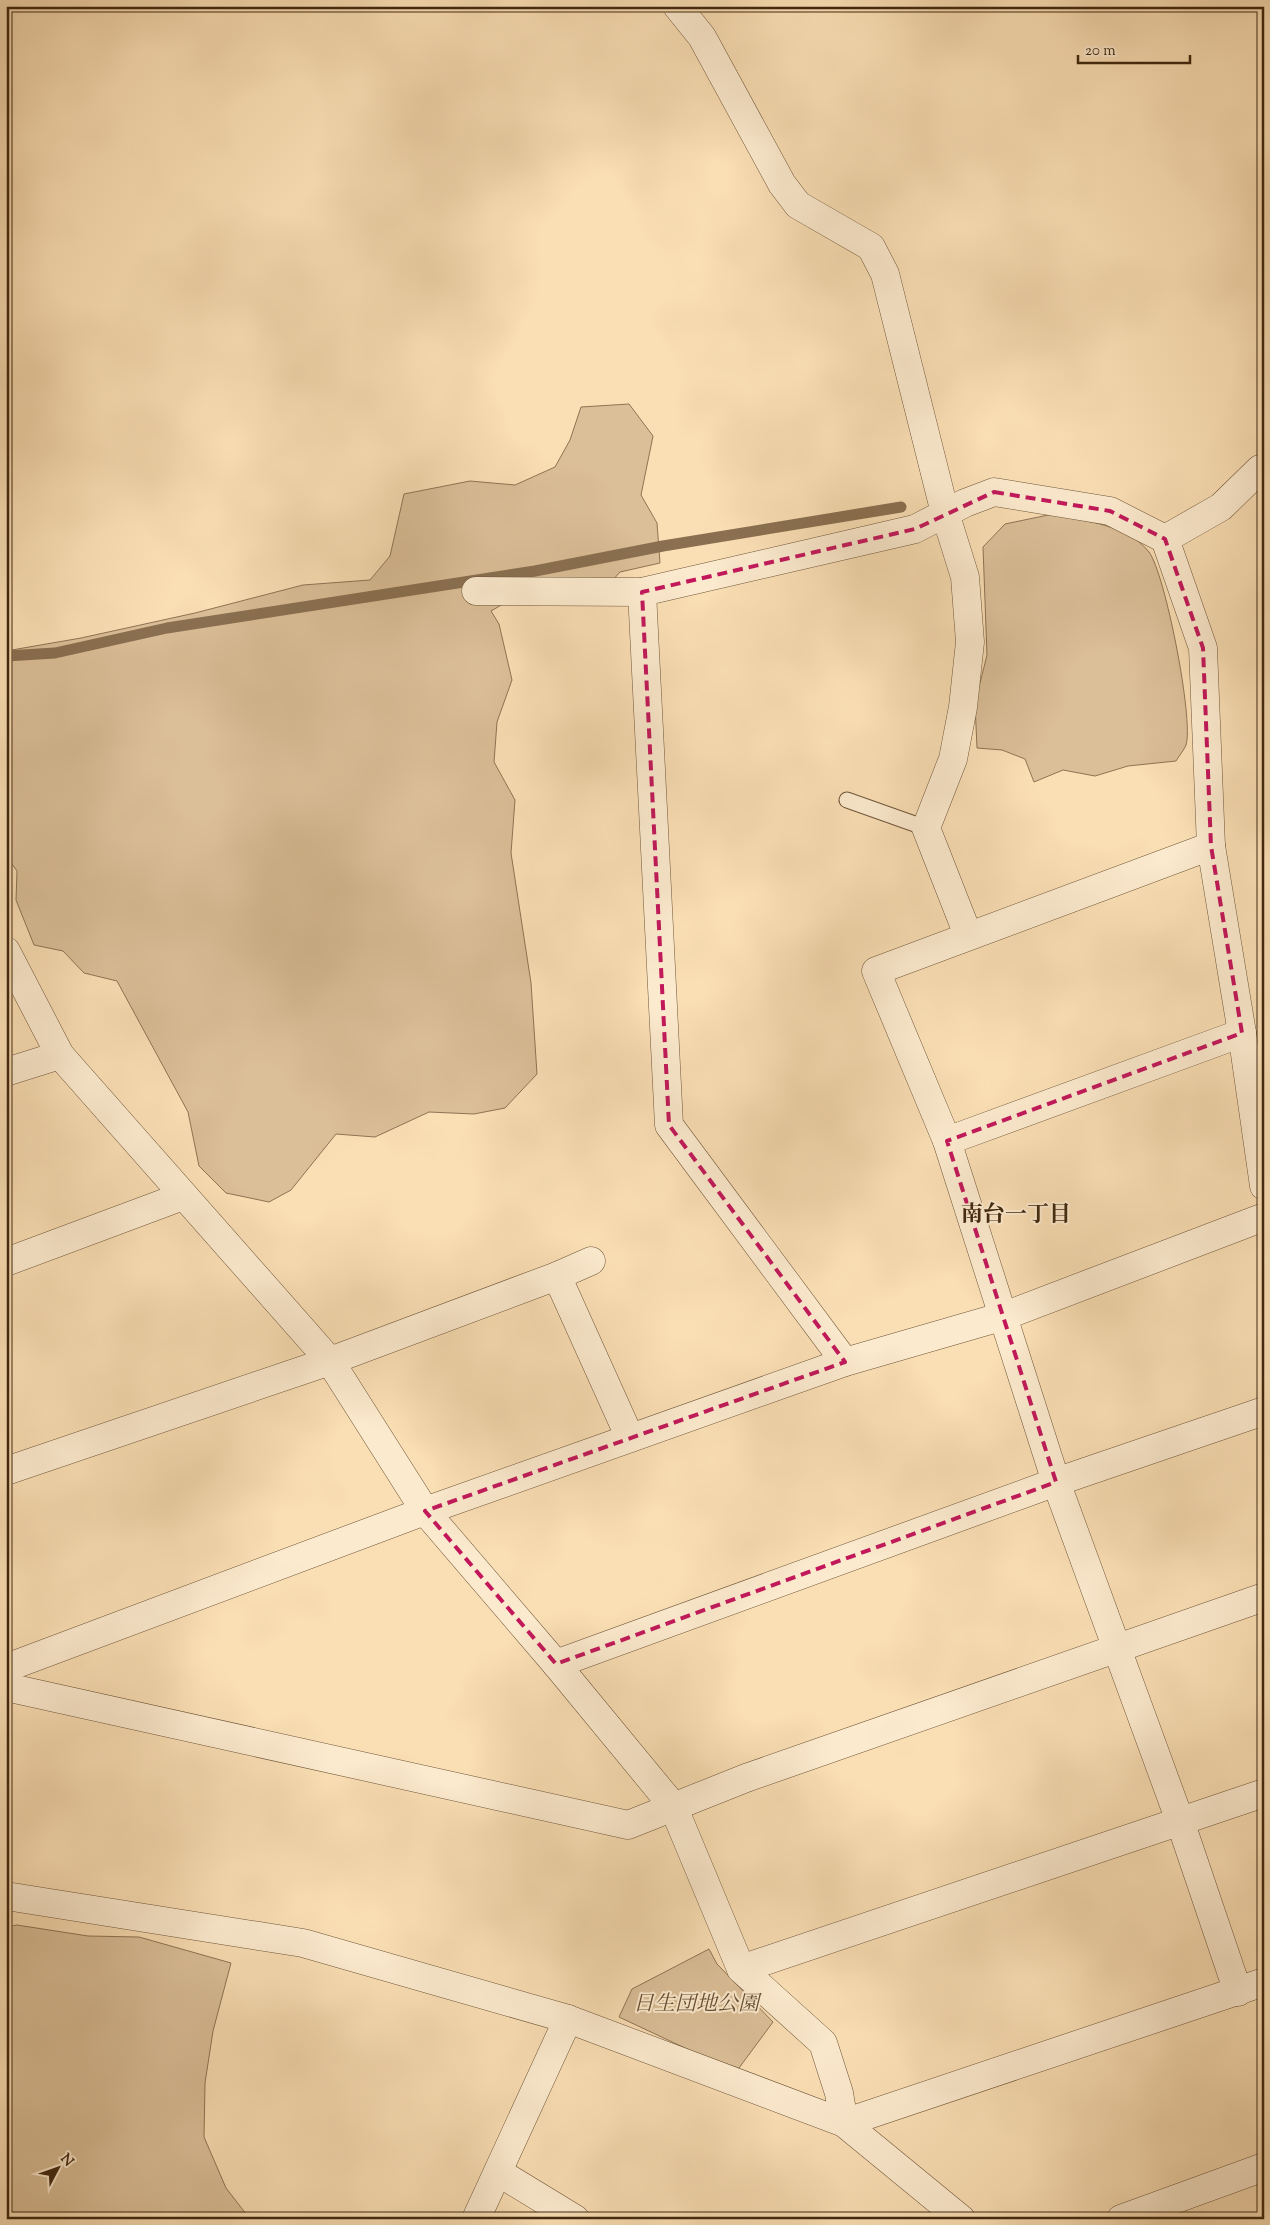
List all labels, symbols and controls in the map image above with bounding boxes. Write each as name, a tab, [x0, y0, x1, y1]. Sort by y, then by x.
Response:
scale bar	[1078, 32, 1190, 64]
text: 20 m	[1085, 41, 1116, 62]
district label: 南台一丁目	[961, 1200, 1071, 1232]
park label: 日生団地公園	[633, 1990, 762, 2020]
north arrow	[32, 2142, 82, 2192]
text: N	[55, 2150, 78, 2172]

